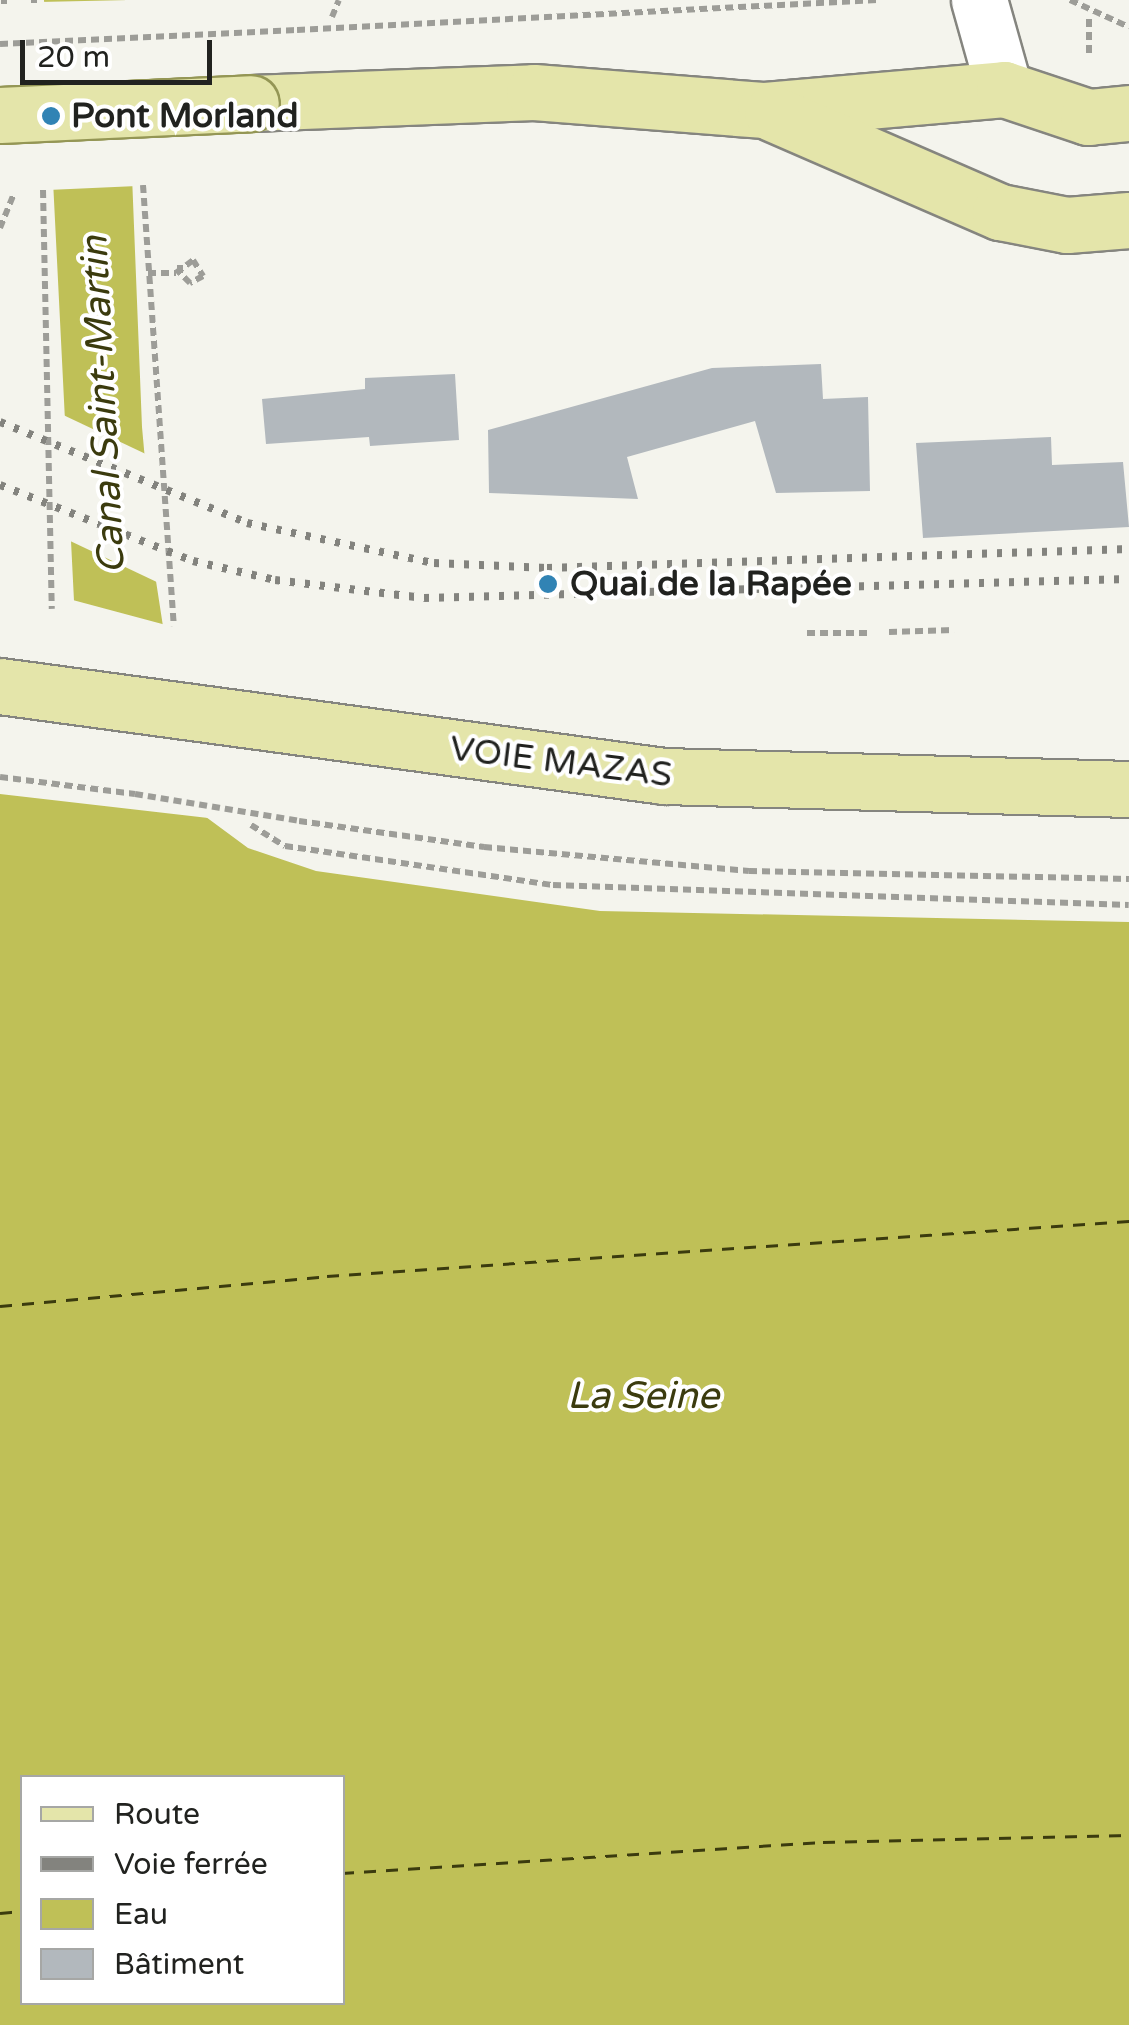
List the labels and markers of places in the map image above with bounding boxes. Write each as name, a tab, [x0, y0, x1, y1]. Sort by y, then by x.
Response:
place label: Pont Morland	[71, 95, 298, 137]
marker: Pont Morland	[40, 105, 62, 127]
place label: Quai de la Rapée	[570, 563, 852, 605]
marker: Quai de la Rapée	[535, 571, 561, 597]

